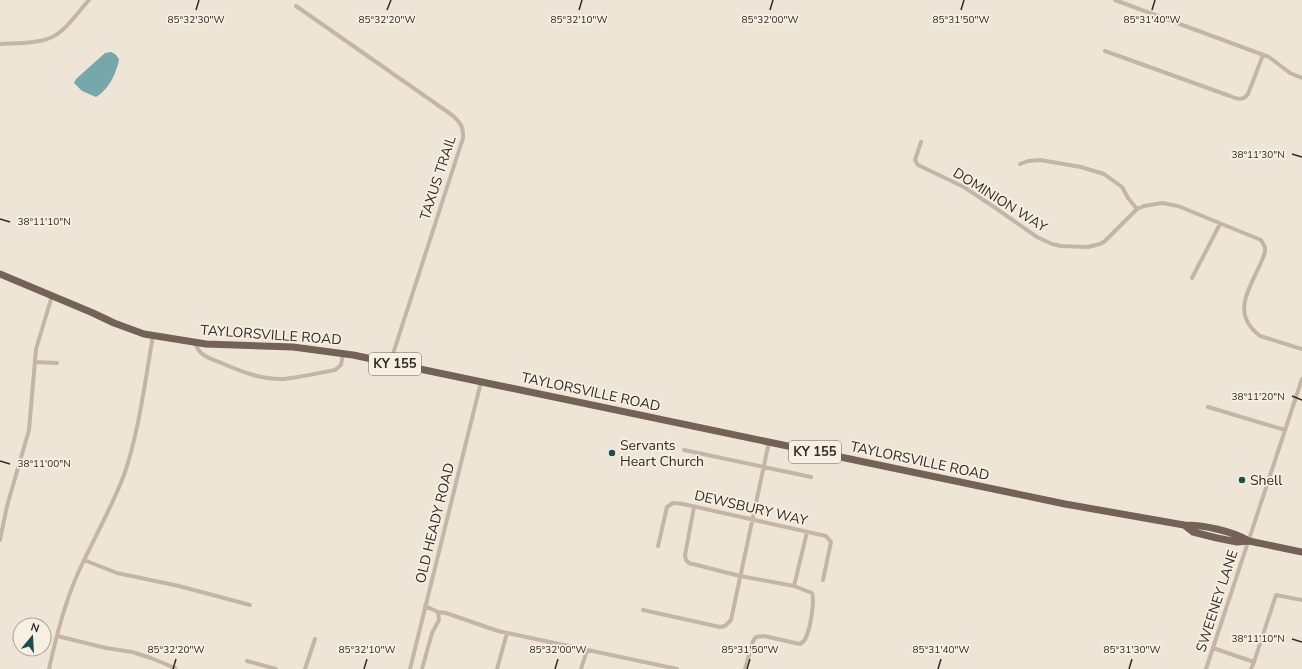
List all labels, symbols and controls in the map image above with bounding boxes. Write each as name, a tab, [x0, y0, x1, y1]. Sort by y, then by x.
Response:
text: 85°32'30"W	[168, 13, 224, 27]
text: 85°32'20"W	[359, 13, 415, 27]
text: 85°32'10"W	[551, 13, 607, 27]
text: 85°32'00"W	[742, 13, 798, 27]
text: 85°31'50"W	[933, 13, 989, 27]
text: 85°31'40"W	[1124, 13, 1180, 27]
street label: TAXUS TRAIL	[415, 133, 461, 223]
text: 38°11'30"N	[1231, 148, 1285, 162]
street label: DOMINION WAY	[949, 163, 1051, 237]
text: 38°11'10"N	[17, 215, 71, 229]
street label: TAYLORSVILLE ROAD	[200, 321, 342, 349]
road number: KY 155	[369, 353, 421, 375]
street label: TAYLORSVILLE ROAD	[520, 368, 662, 416]
text: 38°11'20"N	[1231, 390, 1285, 404]
place label: Servants Heart Church	[620, 436, 704, 471]
street label: TAYLORSVILLE ROAD	[849, 437, 991, 485]
road number: KY 155	[789, 441, 841, 463]
marker: Servants Heart Church	[607, 448, 617, 458]
text: 38°11'00"N	[17, 457, 71, 471]
street label: OLD HEADY ROAD	[411, 461, 459, 585]
place label: Shell	[1250, 471, 1283, 490]
marker: Shell	[1237, 475, 1247, 485]
street label: DEWSBURY WAY	[693, 486, 810, 530]
street label: SWEENEY LANE	[1191, 547, 1243, 655]
north arrow	[12, 617, 52, 657]
text: N	[29, 620, 41, 636]
text: 38°11'10"N	[1231, 632, 1285, 646]
text: 85°32'20"W	[148, 643, 204, 657]
text: 85°32'10"W	[339, 643, 395, 657]
text: 85°32'00"W	[530, 643, 586, 657]
text: 85°31'50"W	[722, 643, 778, 657]
text: 85°31'40"W	[913, 643, 969, 657]
text: 85°31'30"W	[1104, 643, 1160, 657]

